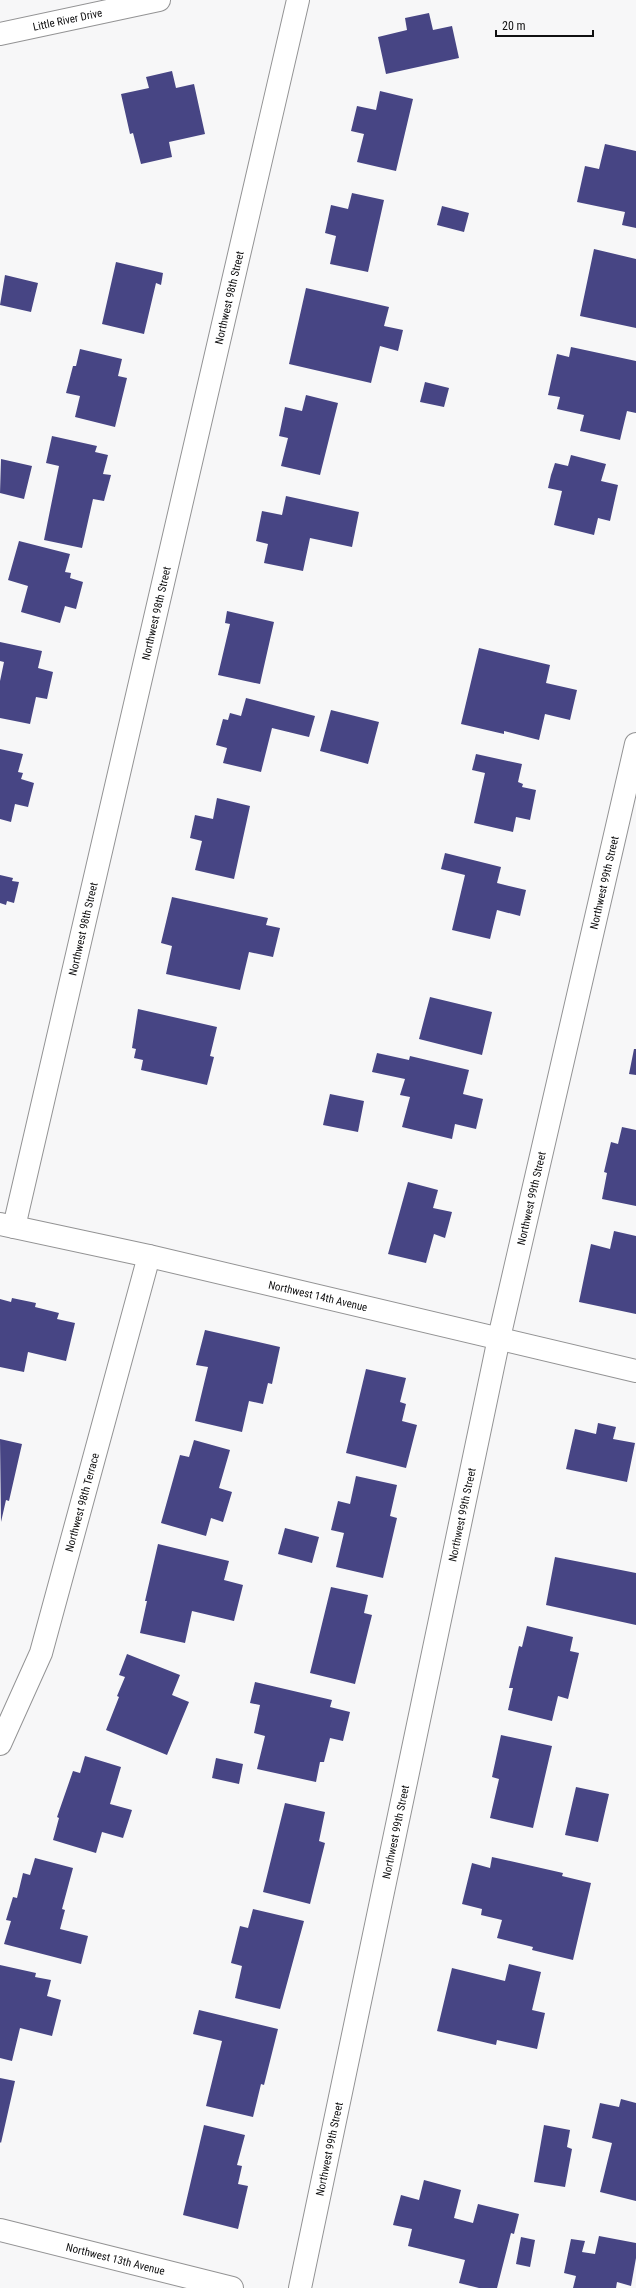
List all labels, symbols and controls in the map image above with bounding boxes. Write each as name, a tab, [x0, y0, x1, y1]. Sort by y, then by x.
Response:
street label: Little River Drive	[32, 6, 103, 33]
scale bar	[496, 12, 593, 38]
text: 20 m	[502, 19, 526, 33]
street label: Northwest 98th Street	[212, 250, 246, 346]
street label: Northwest 98th Street	[139, 565, 173, 661]
street label: Northwest 99th Street	[587, 835, 621, 931]
street label: Northwest 98th Street	[66, 881, 100, 977]
street label: Northwest 99th Street	[514, 1150, 548, 1246]
street label: Northwest 14th Avenue	[267, 1278, 369, 1314]
street label: Northwest 98th Terrace	[62, 1451, 102, 1553]
street label: Northwest 99th Street	[446, 1467, 478, 1563]
street label: Northwest 99th Street	[379, 1784, 412, 1880]
street label: Northwest 99th Street	[313, 2101, 345, 2197]
street label: Northwest 13th Avenue	[65, 2240, 166, 2277]

